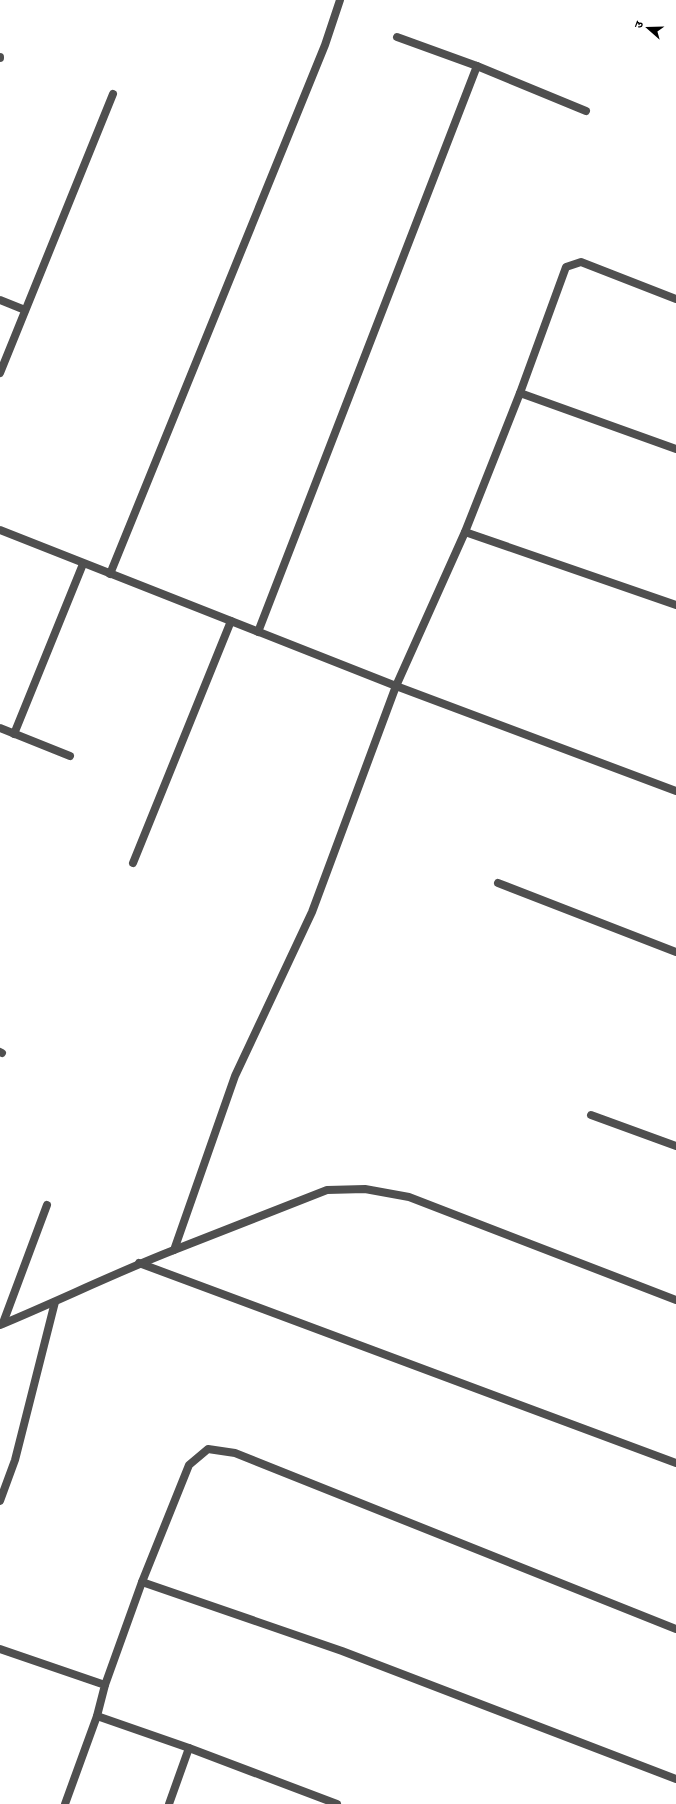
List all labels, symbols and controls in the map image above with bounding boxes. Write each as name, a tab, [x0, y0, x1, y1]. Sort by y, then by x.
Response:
north arrow	[628, 8, 668, 48]
text: उ	[632, 19, 646, 30]

